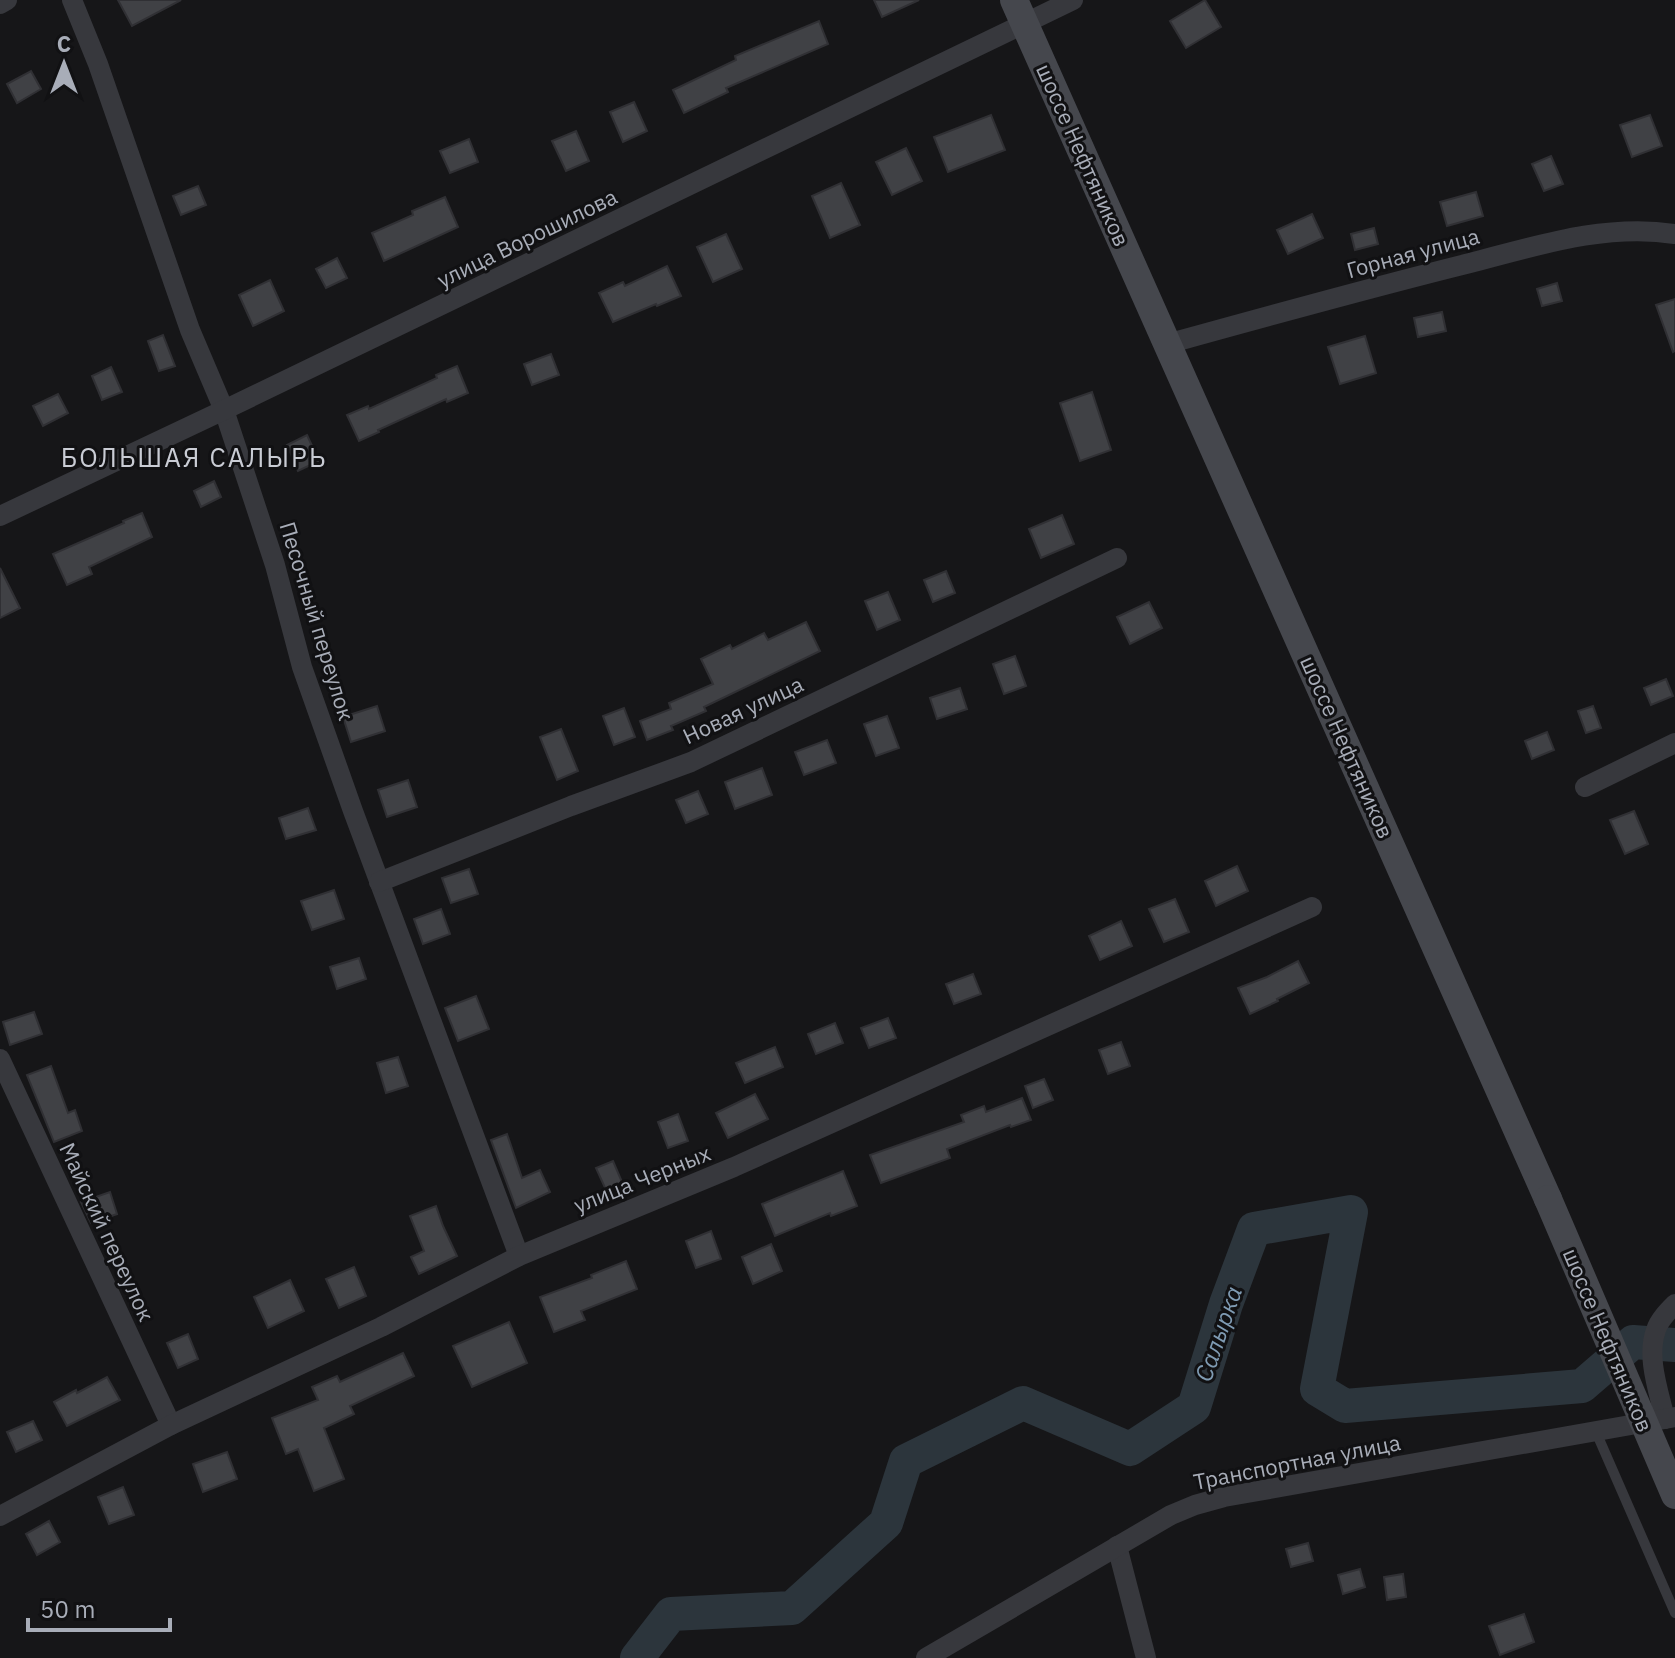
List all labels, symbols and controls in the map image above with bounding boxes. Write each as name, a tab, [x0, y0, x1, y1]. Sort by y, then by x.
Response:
north arrow	[24, 24, 104, 104]
text: С	[57, 29, 71, 58]
street label: шоссе Нефтяников	[1030, 59, 1137, 251]
street label: улица Ворошилова	[432, 181, 622, 294]
street label: Горная улица	[1343, 221, 1483, 284]
district label: БОЛЬШАЯ САЛЫРЬ	[61, 440, 327, 474]
street label: Песочный переулок	[273, 518, 362, 724]
street label: шоссе Нефтяников	[1294, 651, 1401, 843]
street label: Новая улица	[678, 669, 808, 750]
street label: Майский переулок	[53, 1138, 162, 1326]
street label: улица Черных	[569, 1138, 715, 1219]
street label: шоссе Нефтяников	[1557, 1243, 1660, 1436]
water label: Салырка	[1187, 1282, 1249, 1386]
street label: Транспортная улица	[1191, 1427, 1403, 1496]
scale bar	[28, 1582, 170, 1632]
text: 50 m	[40, 1593, 95, 1625]

